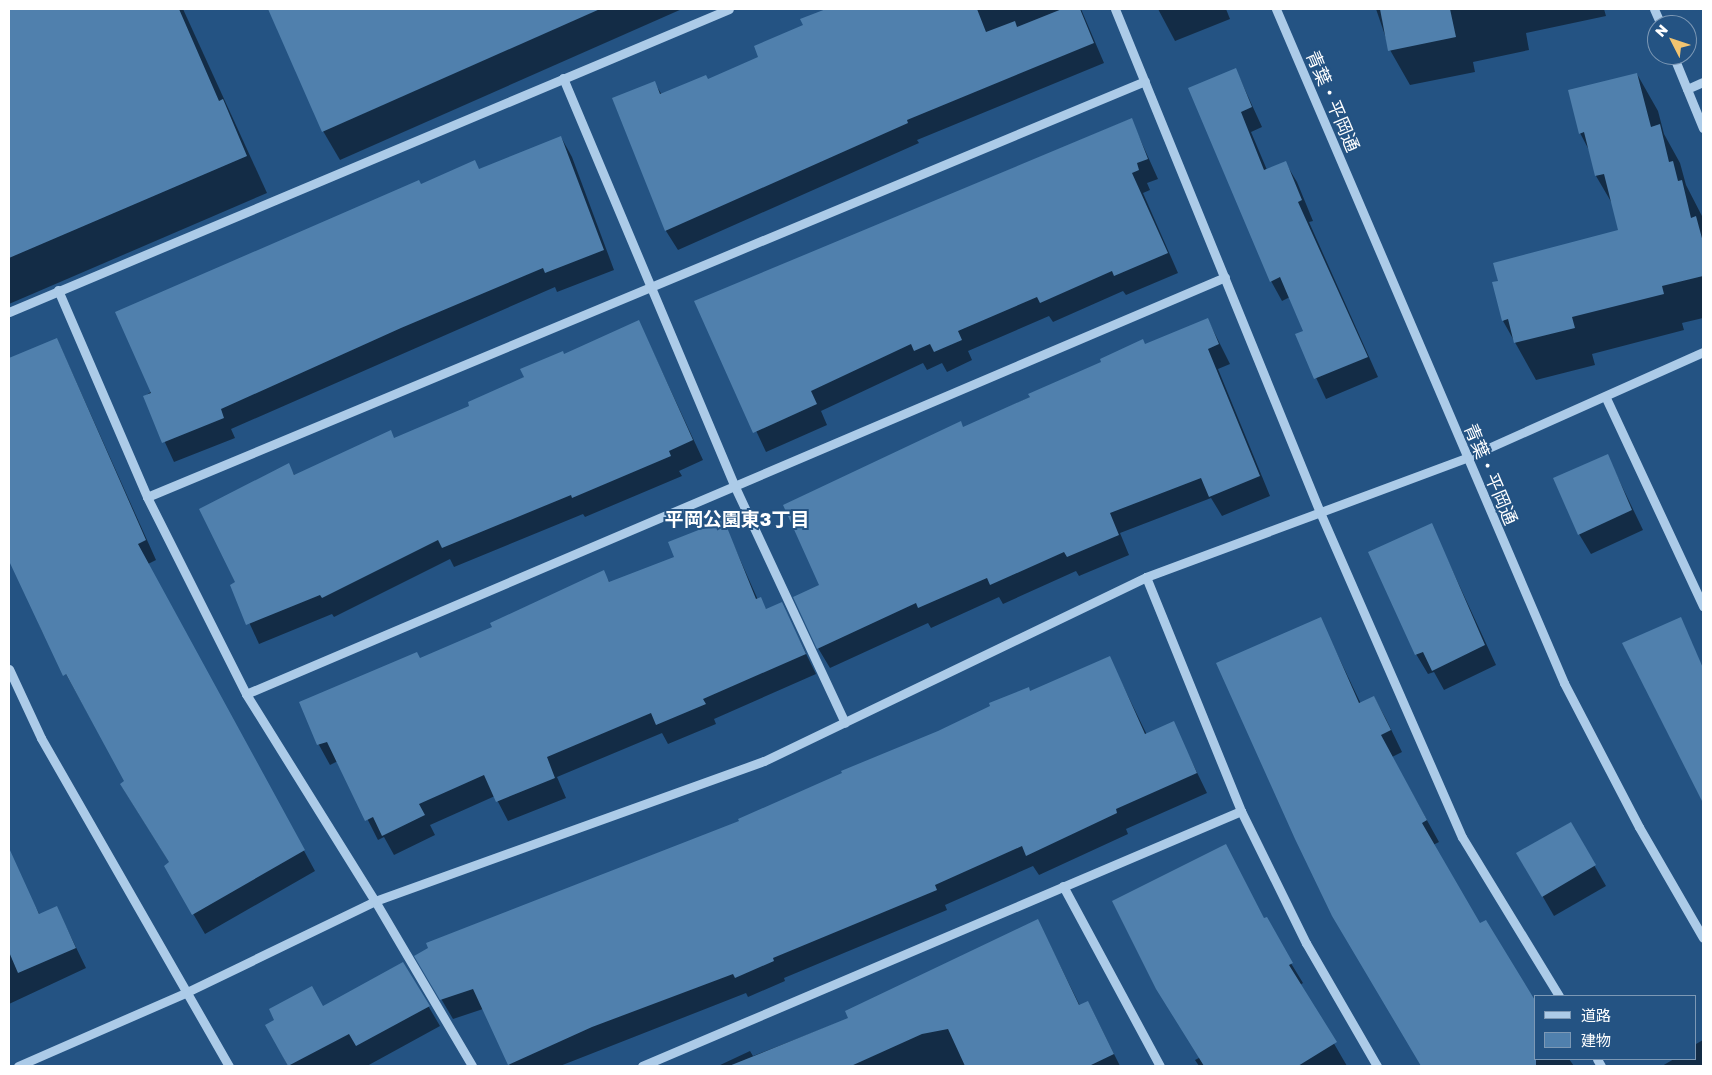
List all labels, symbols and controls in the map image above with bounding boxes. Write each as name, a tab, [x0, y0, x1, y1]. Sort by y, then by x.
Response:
north arrow	[1647, 15, 1697, 65]
text: N	[1651, 21, 1671, 40]
street label: 青葉・平岡通	[1302, 47, 1364, 155]
street label: 青葉・平岡通	[1460, 420, 1522, 528]
district label: 平岡公園東3丁目	[665, 508, 809, 530]
legend	[1534, 995, 1697, 1060]
text: 道路	[1581, 1006, 1611, 1024]
text: 建物	[1581, 1031, 1611, 1049]

